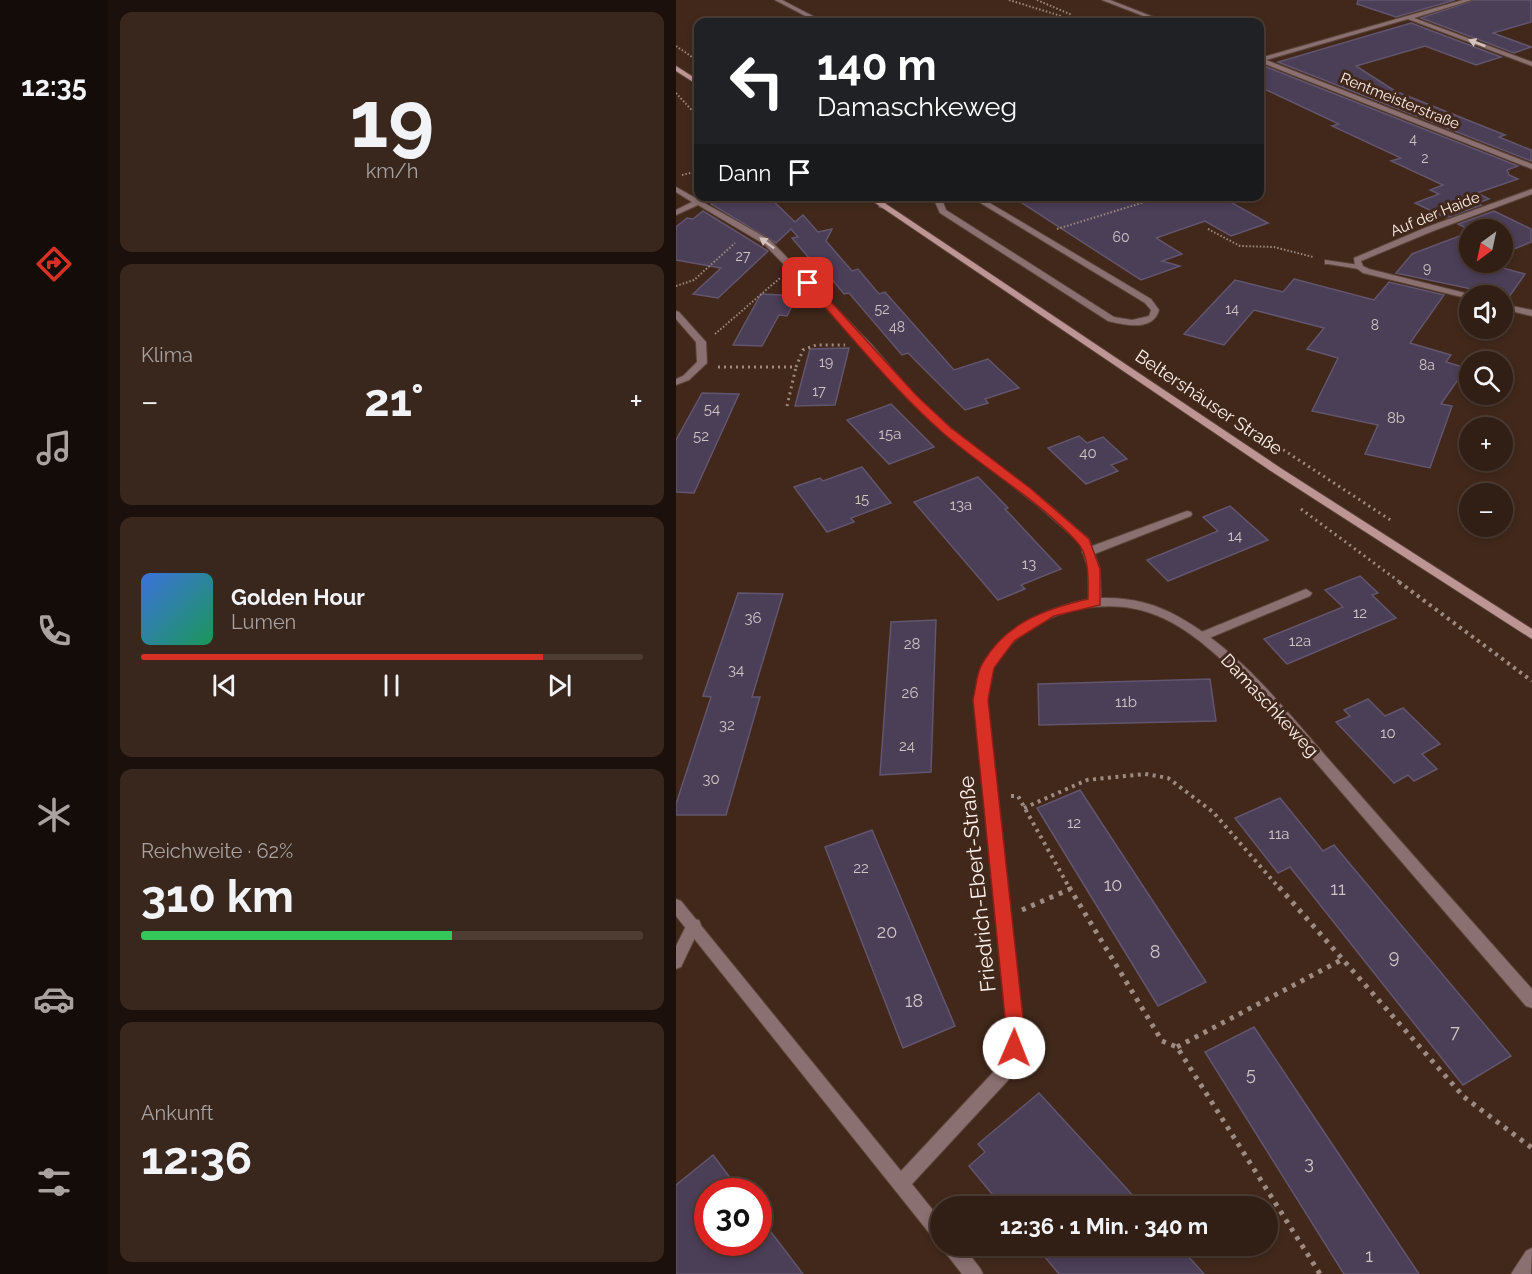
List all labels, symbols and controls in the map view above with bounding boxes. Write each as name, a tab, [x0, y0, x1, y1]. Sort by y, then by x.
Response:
one-way arrow	[1468, 38, 1486, 48]
text: 140 m	[817, 41, 937, 90]
icon: left	[718, 42, 796, 120]
street label: Rentmeisterstraße	[1338, 69, 1462, 133]
text: 12:35	[21, 71, 87, 102]
text: 19	[350, 74, 434, 165]
text: Damaschkeweg	[817, 91, 1017, 122]
house number: 4	[1409, 131, 1417, 147]
house number: 2	[1421, 150, 1429, 166]
icon: arrive	[783, 156, 816, 189]
text: km/h	[366, 159, 418, 183]
text: Dann	[718, 160, 771, 186]
street label: Auf der Haide	[1388, 188, 1482, 240]
north arrow	[1459, 219, 1513, 273]
map controls	[1459, 219, 1513, 537]
house number: 60	[1112, 229, 1130, 245]
one-way arrow	[759, 237, 775, 249]
icon: directions	[33, 243, 75, 285]
house number: 27	[736, 248, 751, 264]
pin	[782, 257, 833, 308]
house number: 9	[1423, 260, 1431, 276]
icon: arrive	[791, 266, 824, 299]
button: sound	[1459, 285, 1513, 339]
house number: 52	[875, 301, 889, 317]
house number: 14	[1225, 301, 1239, 317]
house number: 8	[1371, 317, 1379, 333]
house number: 48	[889, 319, 905, 335]
text: Klima	[141, 343, 193, 367]
street label: Beltershäuser Straße	[1131, 345, 1287, 459]
button: search	[1459, 351, 1513, 405]
house number: 19	[819, 354, 833, 370]
house number: 8a	[1419, 357, 1435, 373]
text: 21°	[364, 374, 424, 427]
text: −	[141, 382, 159, 421]
text: +	[629, 382, 643, 421]
house number: 17	[812, 383, 826, 399]
house number: 54	[704, 400, 720, 418]
house number: 8b	[1387, 409, 1405, 427]
button: +	[1459, 417, 1513, 471]
house number: 15a	[879, 425, 901, 443]
icon: music	[33, 427, 75, 469]
house number: 52	[693, 427, 709, 445]
house number: 40	[1079, 444, 1097, 462]
button: −	[1459, 483, 1513, 537]
house number: 15	[855, 490, 869, 508]
house number: 13a	[950, 496, 972, 514]
house number: 14	[1228, 527, 1242, 545]
house number: 13	[1022, 555, 1036, 573]
text: Golden Hour	[231, 584, 365, 610]
house number: 12	[1353, 604, 1367, 622]
house number: 36	[744, 609, 762, 627]
icon: phone	[33, 610, 75, 652]
text: Lumen	[231, 610, 296, 634]
house number: 12a	[1289, 632, 1311, 650]
house number: 28	[904, 635, 920, 653]
street label: Damaschkeweg	[1217, 649, 1323, 761]
house number: 34	[728, 661, 744, 679]
icon: previous	[208, 669, 241, 702]
icon: pause	[375, 669, 408, 702]
icon: next	[543, 669, 576, 702]
house number: 26	[902, 684, 918, 702]
house number: 11b	[1115, 693, 1137, 711]
house number: 32	[719, 716, 735, 734]
house number: 10	[1380, 724, 1396, 742]
house number: 24	[899, 737, 915, 755]
house number: 30	[702, 770, 720, 788]
street label: Friedrich-Ebert-Straße	[953, 775, 1001, 993]
icon: climate	[33, 794, 75, 836]
house number: 12	[1067, 814, 1081, 832]
house number: 11a	[1268, 825, 1290, 843]
text: Reichweite · 62%	[141, 839, 293, 863]
house number: 22	[853, 859, 869, 877]
text: 310 km	[141, 870, 294, 923]
house number: 10	[1104, 874, 1122, 895]
house number: 11	[1330, 878, 1346, 899]
house number: 20	[877, 921, 897, 942]
house number: 8	[1150, 941, 1160, 962]
house number: 9	[1389, 946, 1399, 967]
icon: car	[33, 978, 75, 1020]
house number: 18	[905, 990, 923, 1011]
position arrow	[982, 1016, 1046, 1080]
house number: 7	[1450, 1021, 1460, 1042]
house number: 5	[1246, 1063, 1256, 1084]
text: Ankunft	[141, 1101, 214, 1125]
text: 12:36	[141, 1132, 252, 1185]
house number: 3	[1304, 1152, 1314, 1173]
icon: filters	[33, 1161, 75, 1203]
speed limit sign: 30	[694, 1178, 772, 1256]
text: 12:36 · 1 Min. · 340 m	[1000, 1213, 1208, 1239]
house number: 1	[1365, 1245, 1373, 1266]

